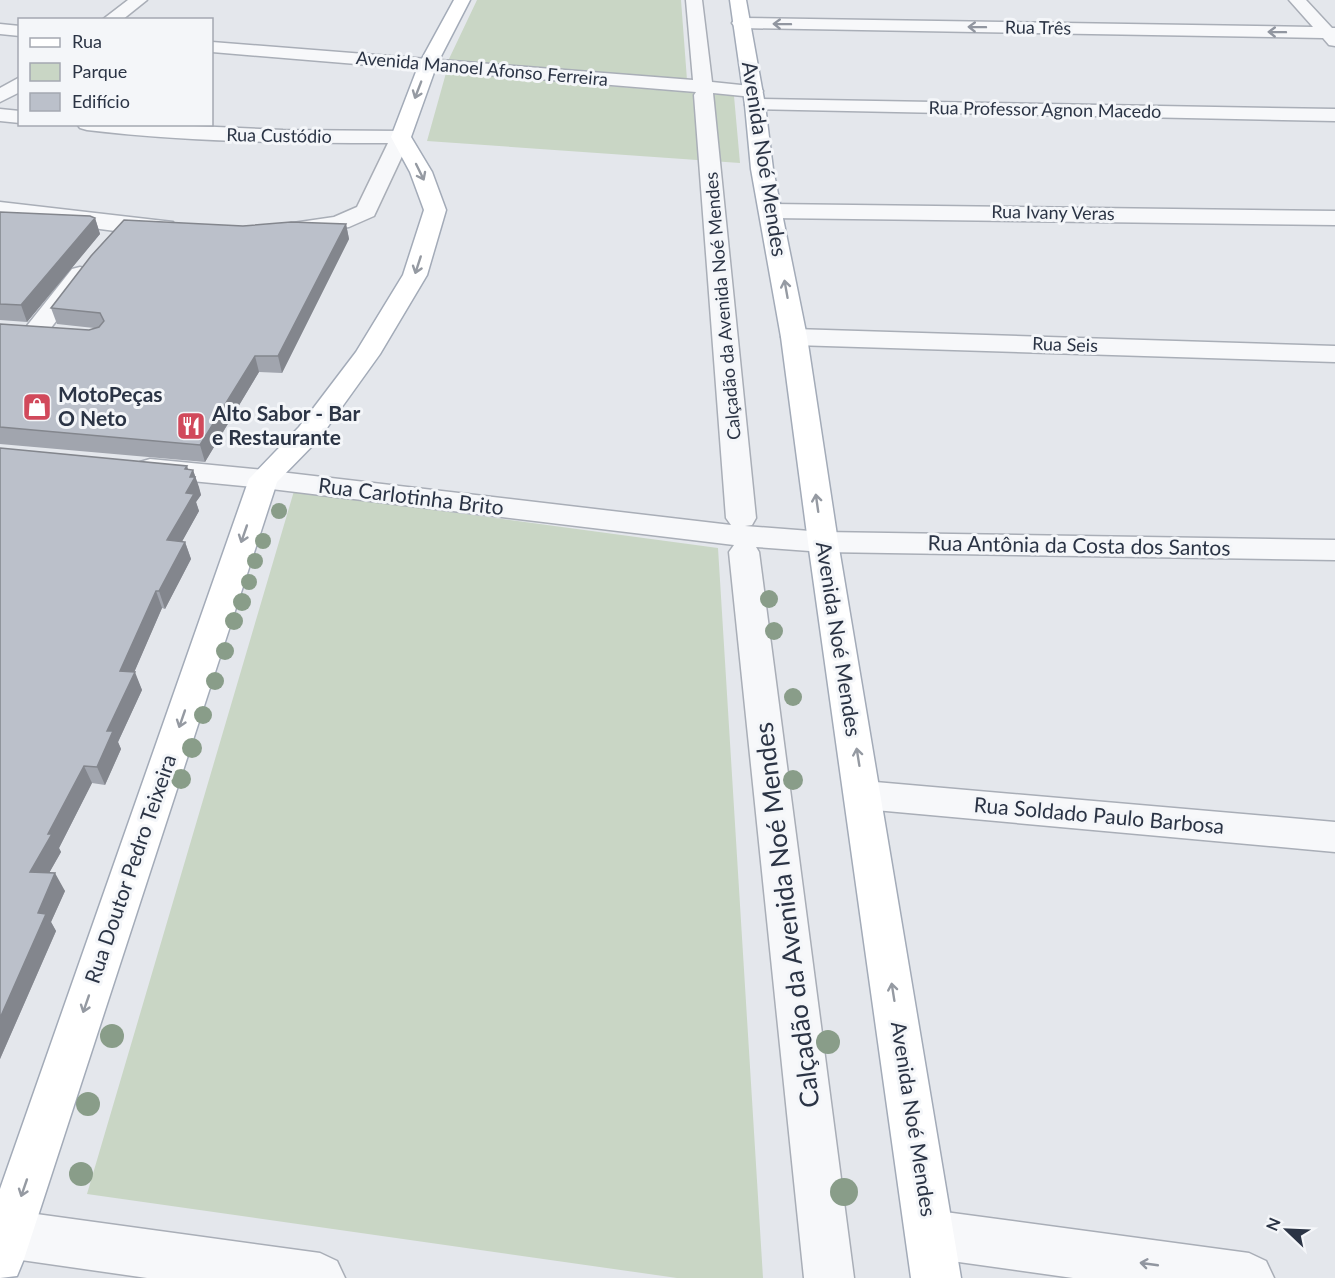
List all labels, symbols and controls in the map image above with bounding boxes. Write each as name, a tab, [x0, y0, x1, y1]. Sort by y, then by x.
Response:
street label: Rua Três	[1005, 15, 1071, 39]
legend	[18, 18, 213, 126]
one-way arrow	[772, 18, 792, 30]
one-way arrow	[967, 22, 987, 33]
one-way arrow	[1267, 26, 1287, 38]
text: Rua	[72, 30, 102, 52]
street label: Avenida Manoel Afonso Ferreira	[355, 46, 609, 90]
street label: Avenida Noé Mendes	[738, 59, 793, 258]
text: Parque	[72, 60, 127, 82]
one-way arrow	[412, 81, 423, 99]
text: Edifício	[72, 90, 130, 112]
street label: Rua Professor Agnon Macedo	[928, 96, 1162, 122]
street label: Rua Custódio	[226, 123, 332, 147]
one-way arrow	[415, 163, 427, 181]
street label: Calçadão da Avenida Noé Mendes	[699, 171, 745, 441]
street label: Rua Ivany Veras	[991, 200, 1115, 224]
one-way arrow	[411, 255, 422, 274]
one-way arrow	[780, 280, 791, 299]
street label: Rua Seis	[1032, 332, 1099, 356]
place label: MotoPeças O Neto	[58, 381, 163, 430]
shop icon: MotoPeças O Neto	[21, 391, 53, 423]
place label: Alto Sabor - Bar e Restaurante	[211, 400, 360, 449]
restaurant icon: Alto Sabor - Bar e Restaurante	[175, 410, 207, 442]
street label: Rua Carlotinha Brito	[317, 472, 505, 519]
one-way arrow	[811, 493, 822, 513]
one-way arrow	[238, 524, 249, 543]
street label: Rua Antônia da Costa dos Santos	[927, 529, 1231, 560]
street label: Avenida Noé Mendes	[812, 539, 867, 738]
one-way arrow	[175, 709, 186, 728]
street label: Calçadão da Avenida Noé Mendes	[746, 720, 826, 1110]
one-way arrow	[852, 748, 863, 768]
street label: Rua Doutor Pedro Teixeira	[79, 751, 181, 986]
street label: Rua Soldado Paulo Barbosa	[973, 791, 1225, 838]
one-way arrow	[888, 982, 899, 1002]
one-way arrow	[80, 994, 91, 1013]
street label: Avenida Noé Mendes	[887, 1019, 942, 1218]
one-way arrow	[17, 1178, 28, 1197]
north arrow	[1257, 1200, 1317, 1260]
text: N	[1262, 1215, 1284, 1233]
one-way arrow	[1140, 1259, 1160, 1270]

